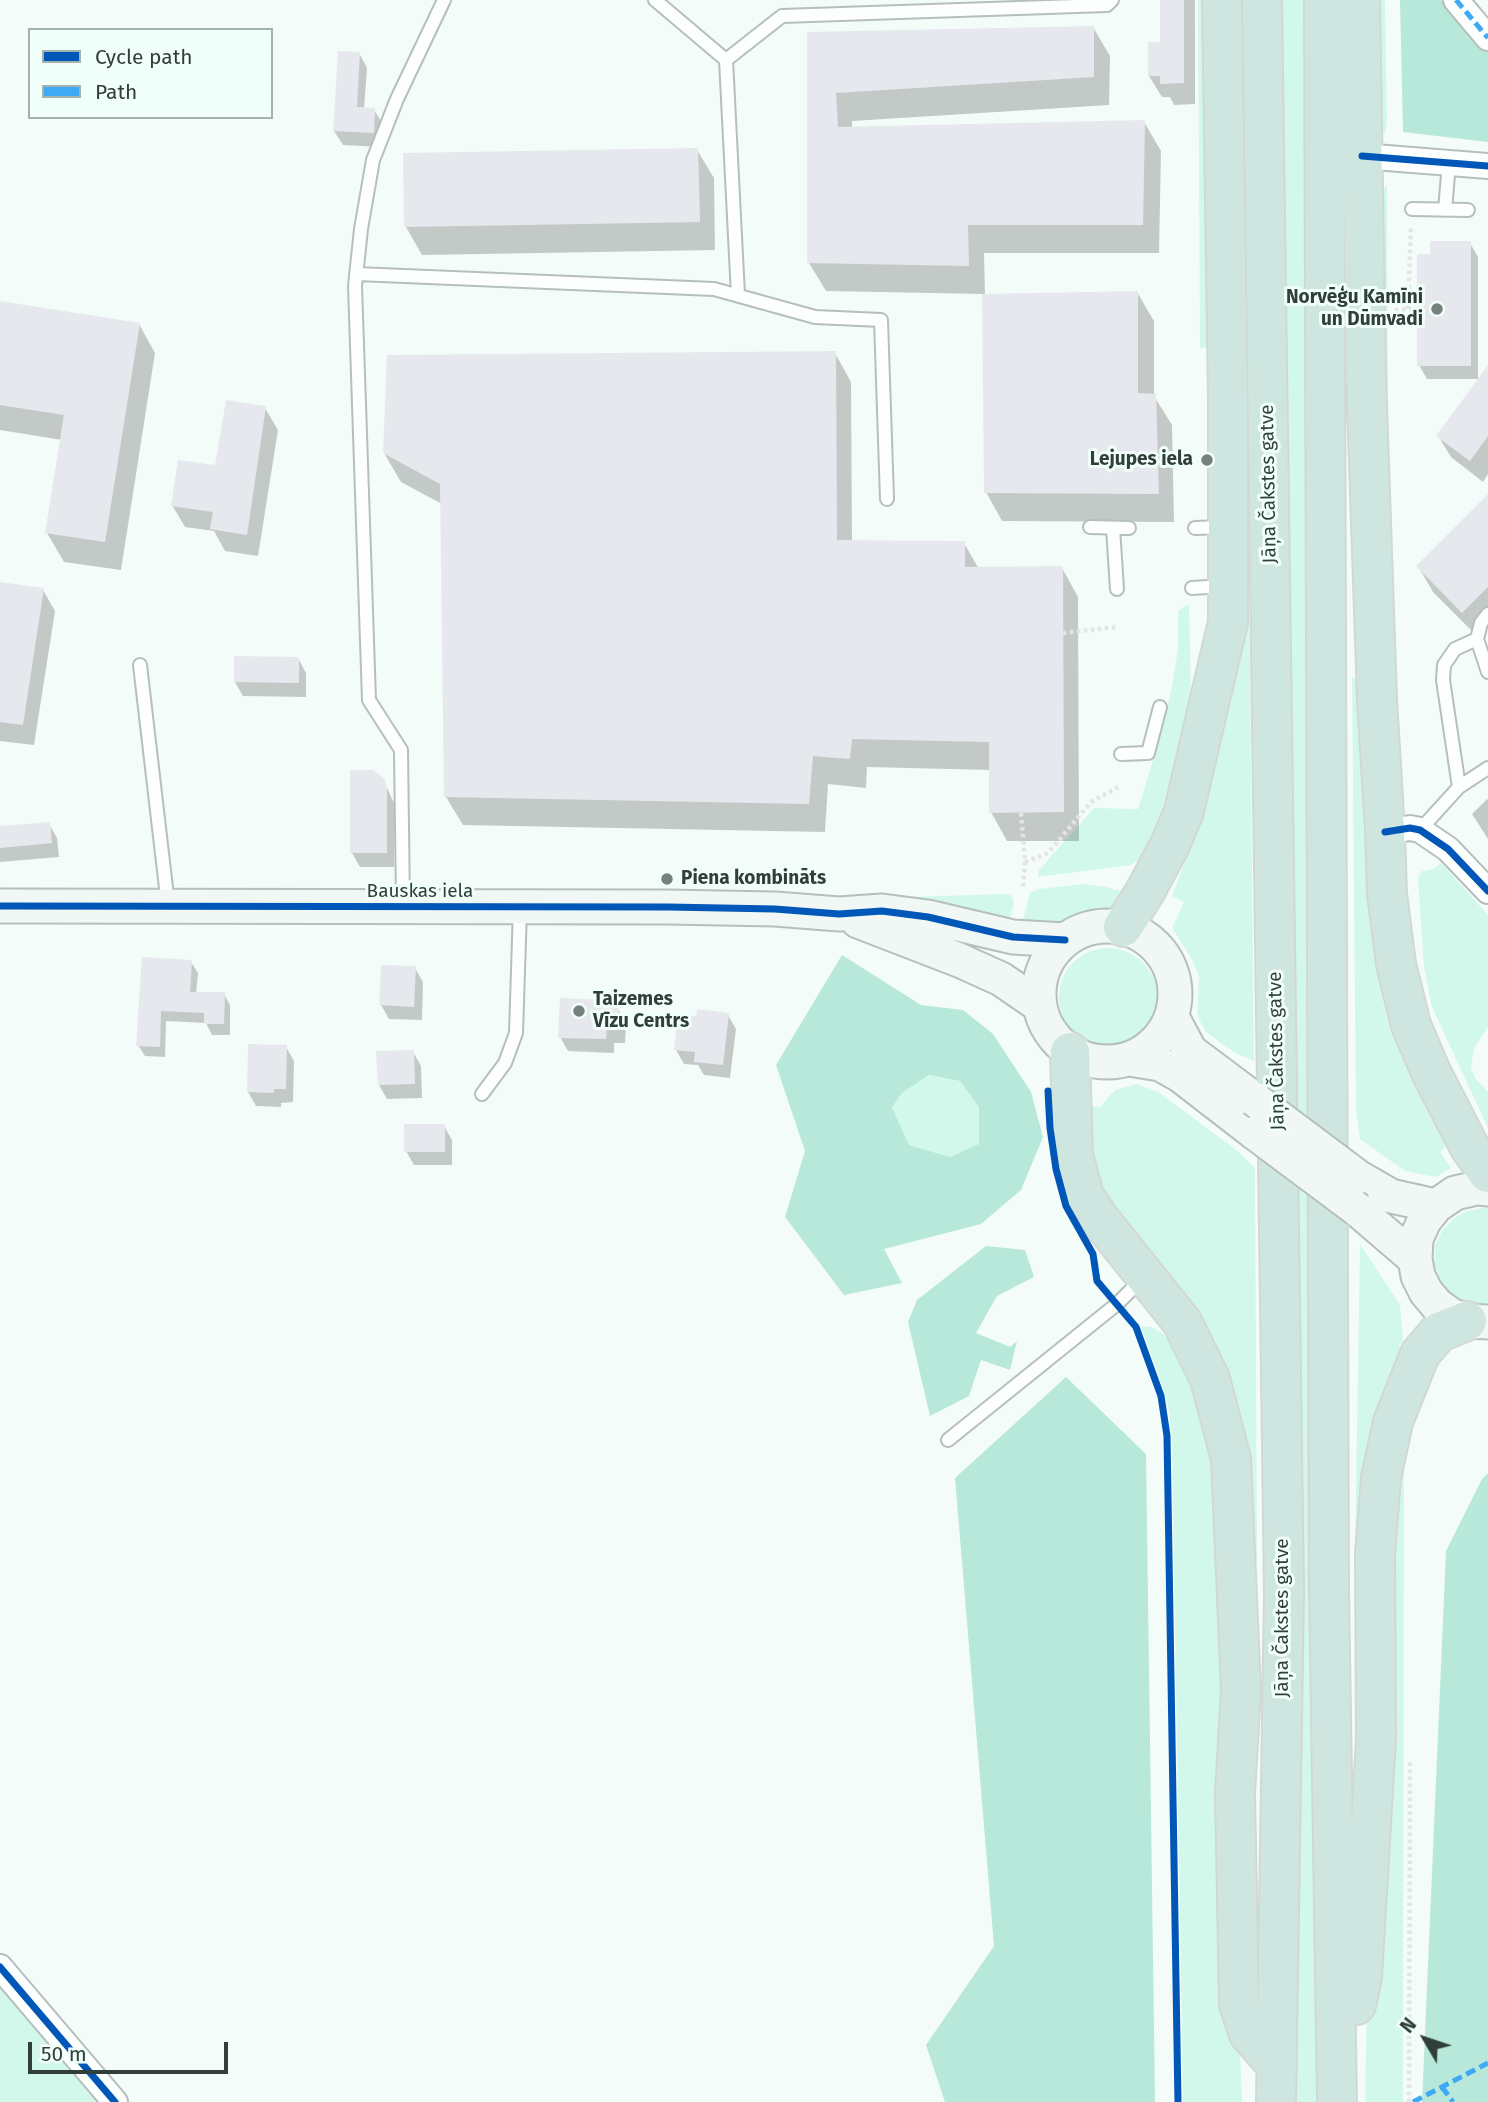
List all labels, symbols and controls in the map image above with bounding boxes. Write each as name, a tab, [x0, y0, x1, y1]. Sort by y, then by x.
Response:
legend	[28, 28, 273, 119]
text: Cycle path	[95, 44, 193, 70]
text: Path	[95, 79, 137, 105]
place label: Norvēģu Kamīni un Dūmvadi	[1286, 287, 1423, 331]
marker: Norvēģu Kamīni un Dūmvadi	[1429, 301, 1445, 317]
street label: Jāņa Čakstes gatve	[1256, 404, 1282, 564]
place label: Lejupes iela	[1090, 449, 1193, 471]
marker: Lejupes iela	[1199, 452, 1215, 468]
place label: Piena kombināts	[681, 868, 826, 890]
marker: Piena kombināts	[659, 871, 675, 887]
street label: Bauskas iela	[367, 881, 473, 903]
street label: Jāņa Čakstes gatve	[1264, 971, 1290, 1131]
place label: Taizemes Vīzu Centrs	[593, 989, 689, 1033]
marker: Taizemes Vīzu Centrs	[571, 1003, 587, 1019]
street label: Jāņa Čakstes gatve	[1272, 1538, 1294, 1698]
north arrow	[1390, 2004, 1460, 2074]
text: N	[1395, 2013, 1421, 2038]
scale bar	[32, 2028, 231, 2072]
text: 50 m	[41, 2041, 87, 2067]

